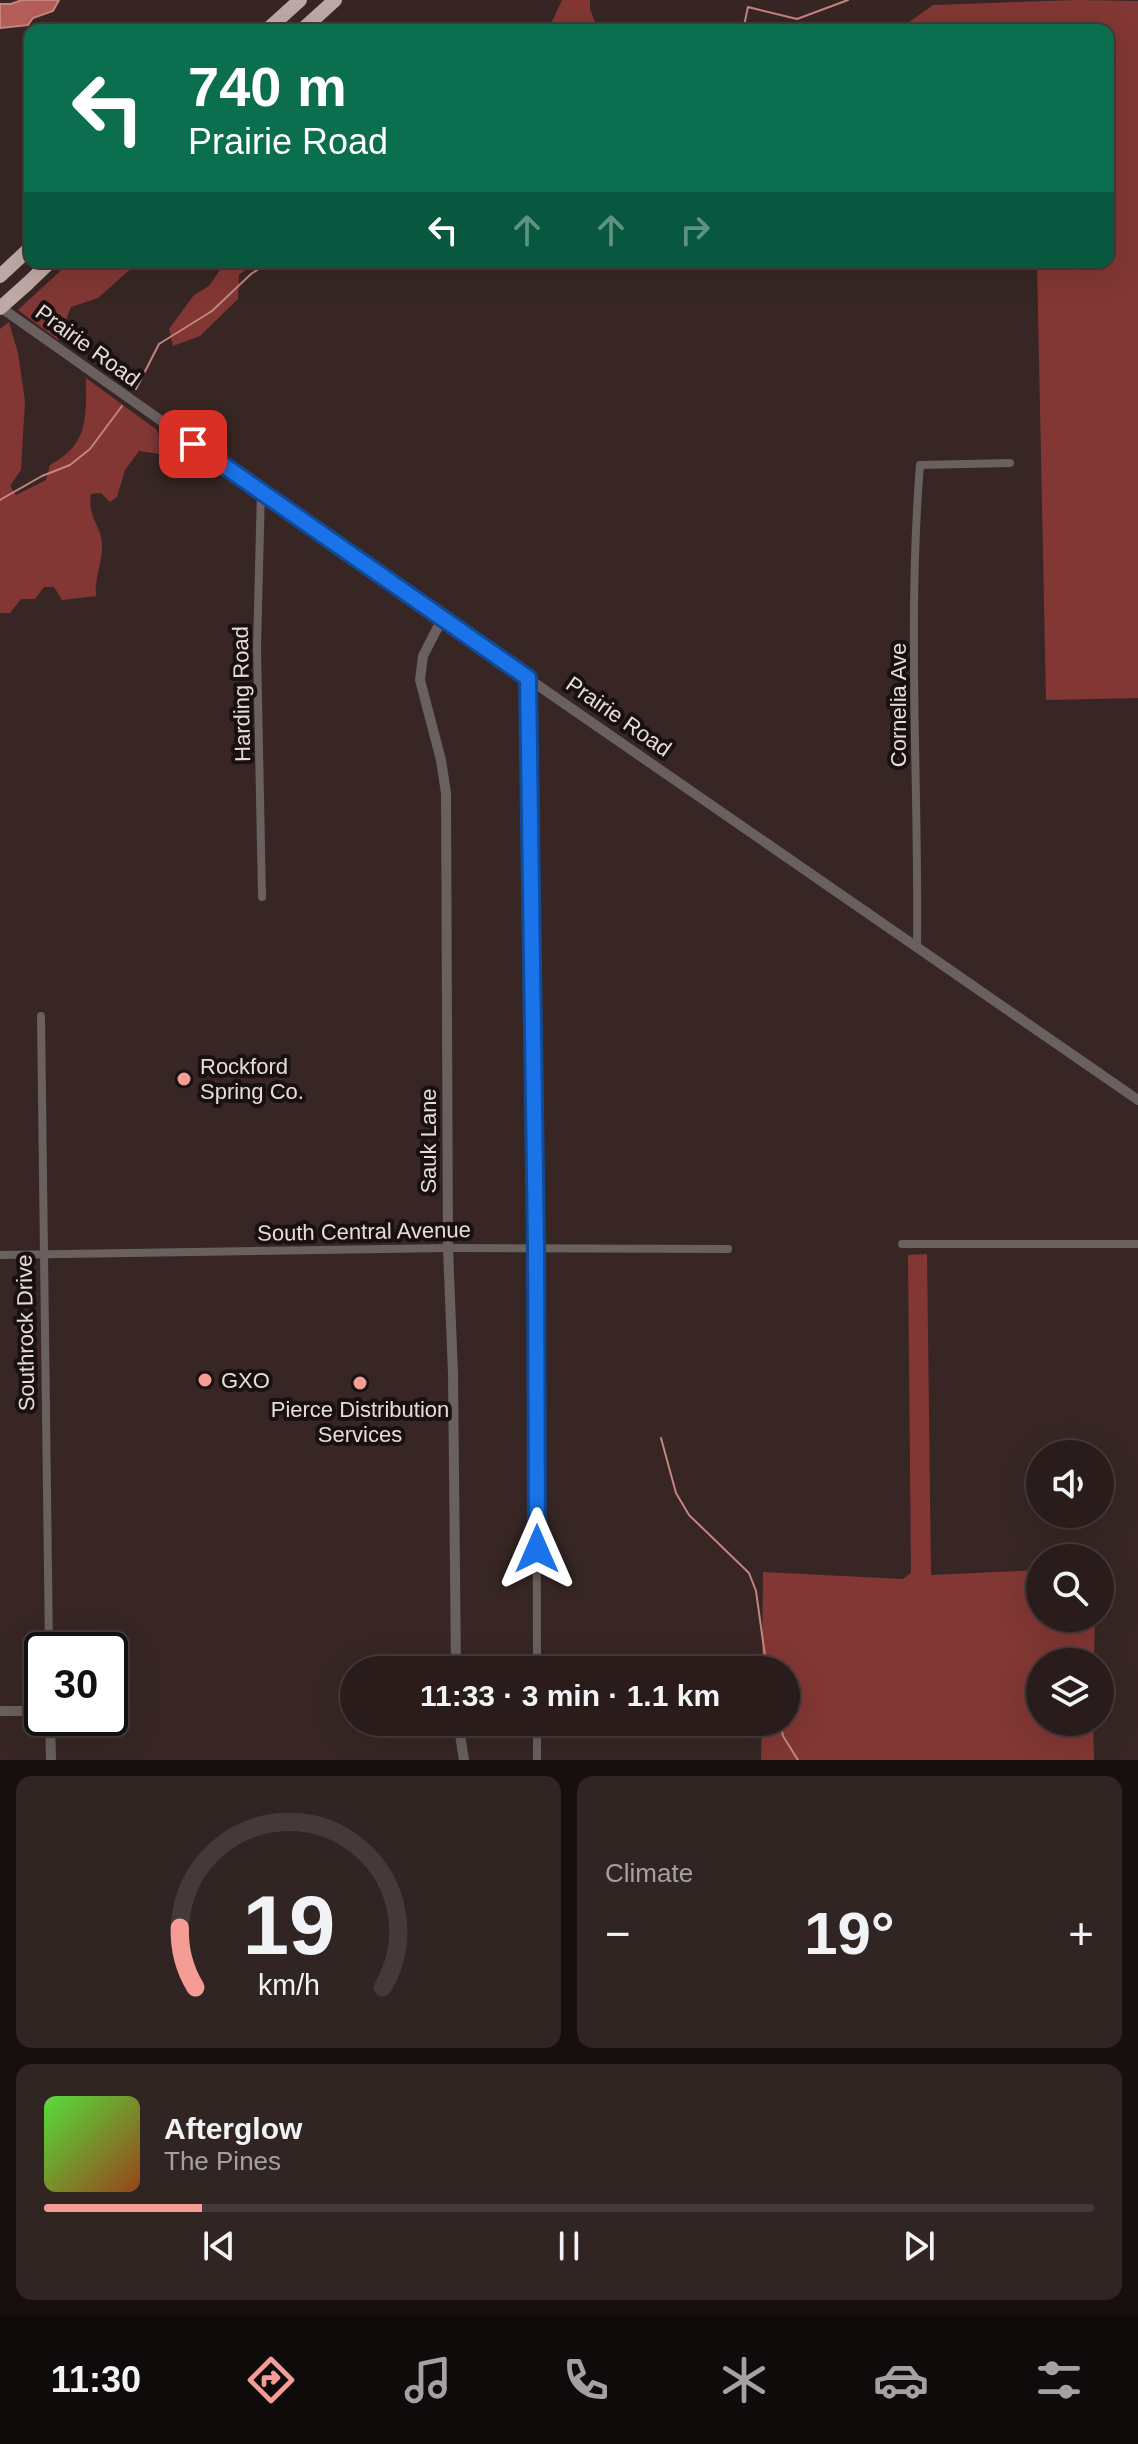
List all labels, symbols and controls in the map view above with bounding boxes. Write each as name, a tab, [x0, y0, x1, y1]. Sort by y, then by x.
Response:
text: 740 m	[188, 55, 347, 118]
icon: left	[56, 56, 160, 160]
text: Prairie Road	[188, 121, 388, 162]
icon: left	[421, 208, 465, 252]
icon: ahead	[505, 208, 549, 252]
icon: ahead	[589, 208, 633, 252]
icon: right	[673, 208, 717, 252]
street label: Prairie Road	[31, 299, 145, 391]
pin	[159, 410, 227, 478]
icon: arrive	[171, 422, 215, 466]
street label: Harding Road	[228, 626, 255, 762]
street label: Cornelia Ave	[886, 643, 911, 767]
street label: Prairie Road	[561, 671, 676, 762]
place label: Rockford Spring Co.	[200, 1054, 304, 1104]
marker: Rockford Spring Co.	[175, 1070, 193, 1088]
street label: Sauk Lane	[416, 1088, 441, 1194]
street label: South Central Avenue	[257, 1217, 471, 1246]
street label: Southrock Drive	[12, 1255, 39, 1411]
place label: GXO	[221, 1368, 270, 1393]
marker: GXO	[196, 1371, 214, 1389]
marker: Pierce Distribution Services	[351, 1374, 369, 1392]
place label: Pierce Distribution Services	[271, 1397, 449, 1447]
map controls	[1026, 1440, 1114, 1736]
button: sound	[1026, 1440, 1114, 1528]
position arrow	[495, 1507, 579, 1591]
button: search	[1026, 1544, 1114, 1632]
speed limit sign: 30	[24, 1632, 128, 1736]
button: layers	[1026, 1648, 1114, 1736]
text: 11:33 · 3 min · 1.1 km	[420, 1679, 720, 1712]
text: Climate	[605, 1858, 693, 1888]
text: 19	[242, 1879, 335, 1972]
text: 19°	[804, 1900, 895, 1967]
text: −	[605, 1909, 631, 1958]
text: +	[1068, 1909, 1094, 1958]
text: km/h	[258, 1969, 319, 2001]
text: Afterglow	[164, 2112, 302, 2145]
text: The Pines	[164, 2146, 281, 2176]
icon: previous	[197, 2224, 241, 2268]
icon: pause	[547, 2224, 591, 2268]
icon: next	[897, 2224, 941, 2268]
icon: directions	[243, 2352, 299, 2408]
icon: music	[400, 2352, 456, 2408]
icon: phone	[558, 2352, 614, 2408]
icon: climate	[716, 2352, 772, 2408]
icon: car	[873, 2352, 929, 2408]
icon: filters	[1031, 2352, 1087, 2408]
text: 11:30	[51, 2359, 141, 2400]

